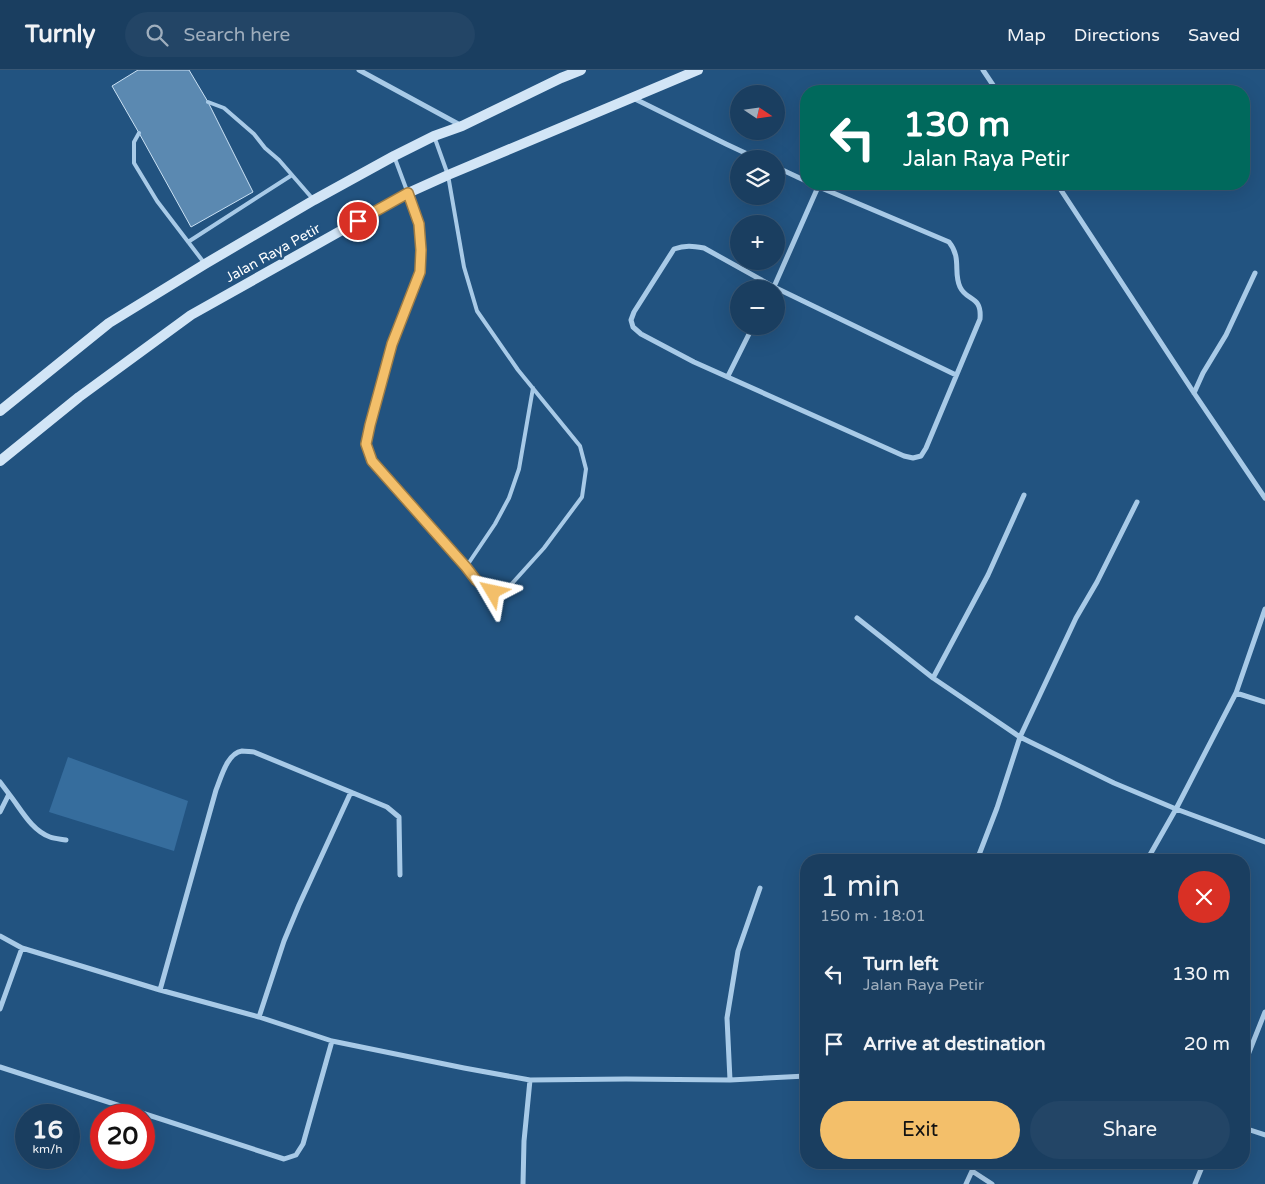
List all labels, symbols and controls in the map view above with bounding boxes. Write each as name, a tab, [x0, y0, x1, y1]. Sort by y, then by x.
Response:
search box	[125, 12, 475, 57]
text: Turnly	[25, 20, 95, 49]
icon: search	[143, 21, 171, 49]
text: Search here	[183, 24, 290, 46]
text: Map	[1007, 24, 1046, 46]
text: Directions	[1074, 24, 1160, 46]
text: Saved	[1188, 24, 1240, 46]
north arrow	[730, 85, 785, 140]
map controls	[730, 85, 785, 335]
text: 130 m	[903, 104, 1010, 146]
icon: left	[820, 105, 885, 170]
text: Jalan Raya Petir	[903, 146, 1069, 172]
button: layers	[730, 150, 785, 205]
pin	[337, 200, 379, 242]
icon: arrive	[344, 207, 372, 235]
button: +	[730, 215, 785, 270]
street label: Jalan Raya Petir	[223, 220, 324, 286]
button: −	[730, 280, 785, 335]
position arrow	[466, 565, 518, 617]
text: 1 min	[820, 868, 900, 905]
button: close	[1178, 871, 1230, 923]
text: 150 m · 18:01	[820, 906, 926, 926]
text: Turn left	[863, 953, 939, 975]
icon: left	[820, 960, 848, 988]
text: 130 m	[1172, 963, 1230, 985]
text: Jalan Raya Petir	[863, 975, 984, 995]
icon: arrive	[820, 1030, 848, 1058]
text: Arrive at destination	[863, 1033, 1046, 1055]
text: 20 m	[1184, 1033, 1230, 1055]
button: Exit	[820, 1101, 1020, 1159]
button: Share	[1030, 1101, 1230, 1159]
speed limit sign: 20	[90, 1104, 155, 1169]
text: 16	[32, 1115, 63, 1145]
text: km/h	[32, 1142, 63, 1156]

